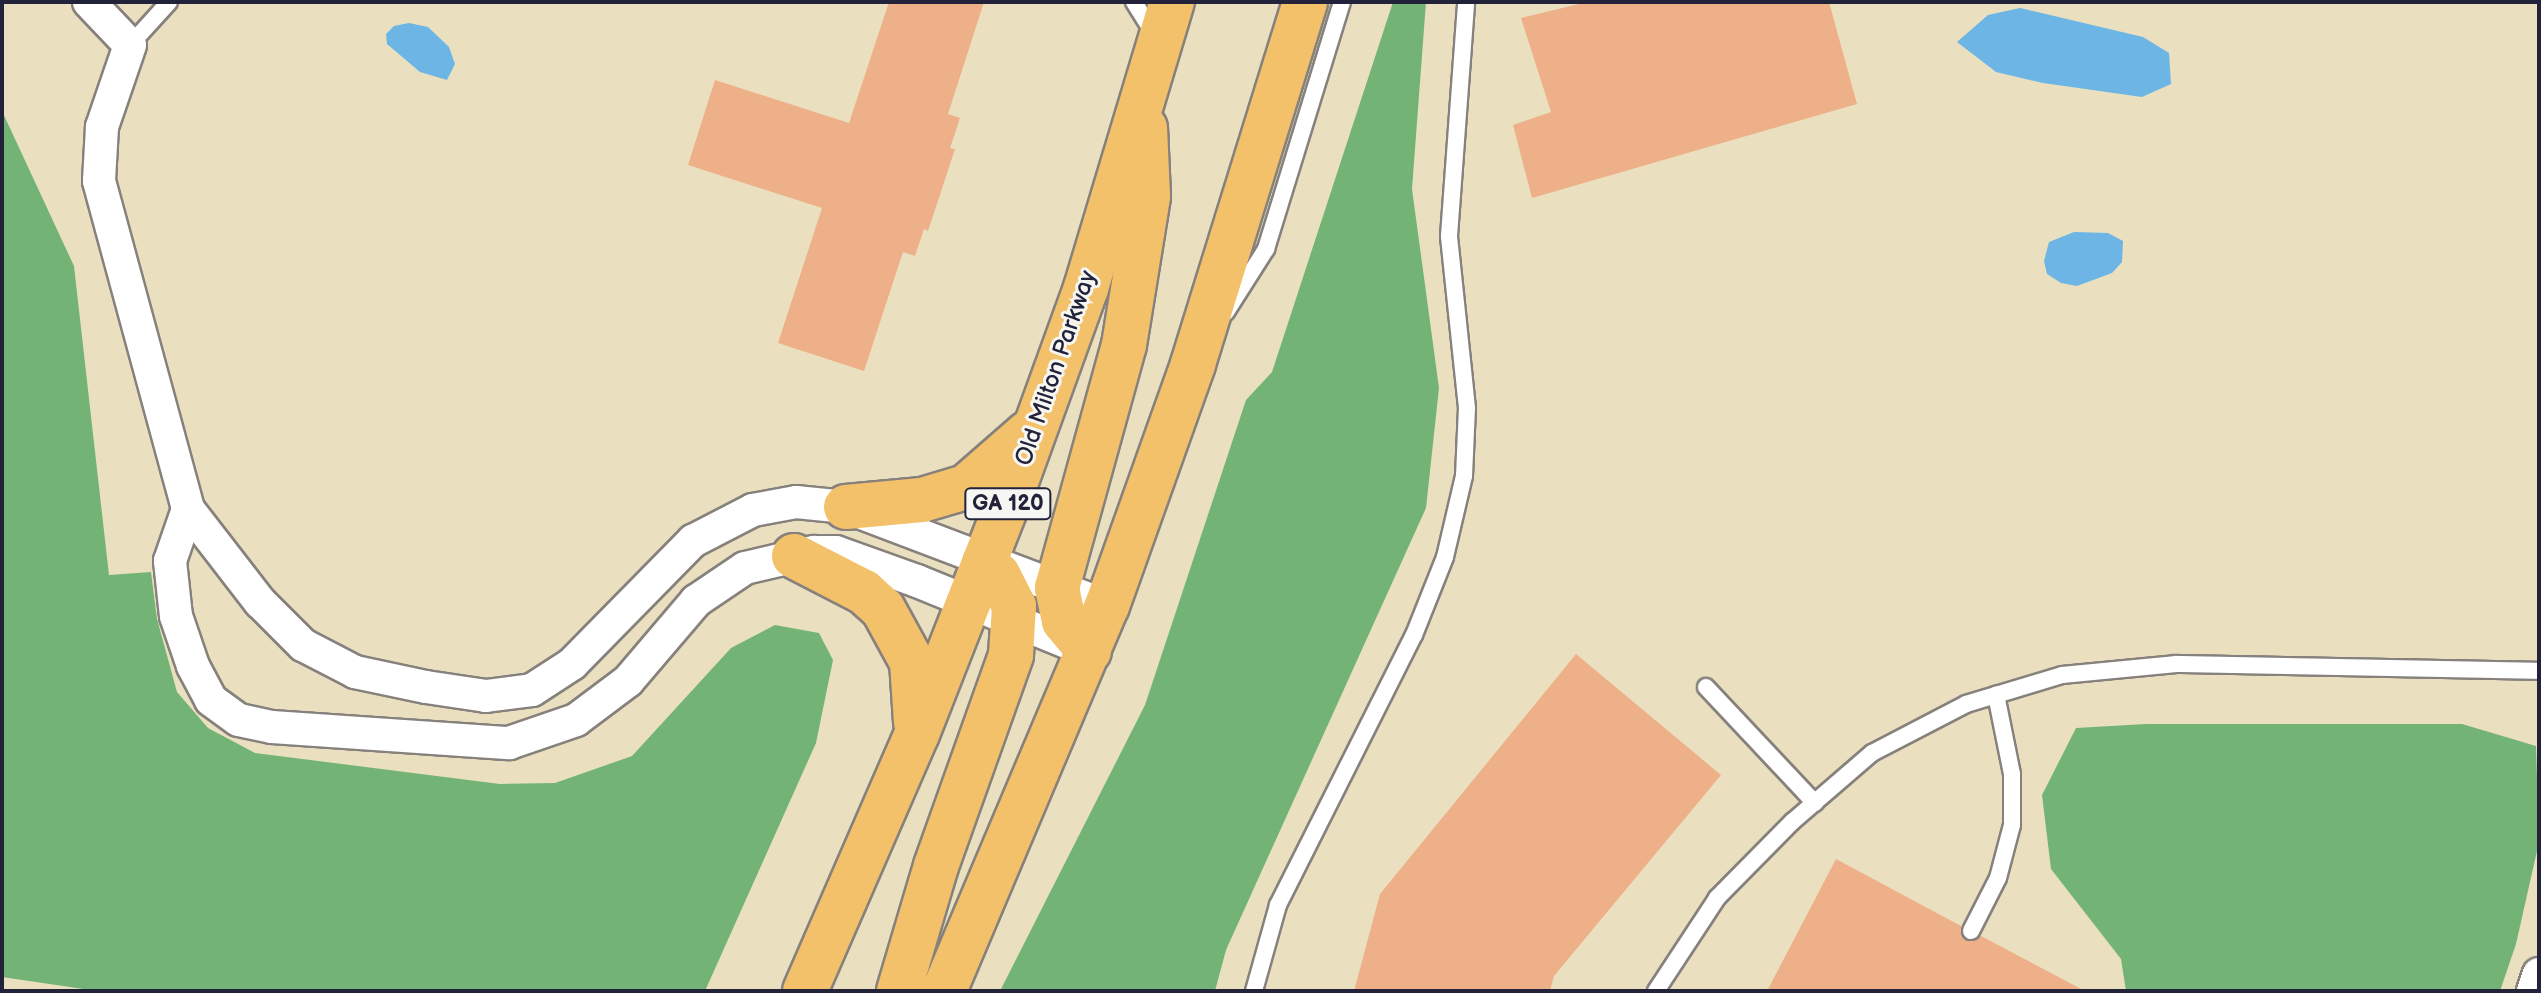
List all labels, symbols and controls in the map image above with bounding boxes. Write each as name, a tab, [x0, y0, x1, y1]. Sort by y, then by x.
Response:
street label: Old Milton Parkway	[1009, 267, 1103, 469]
road number: GA 120	[964, 486, 1052, 522]

